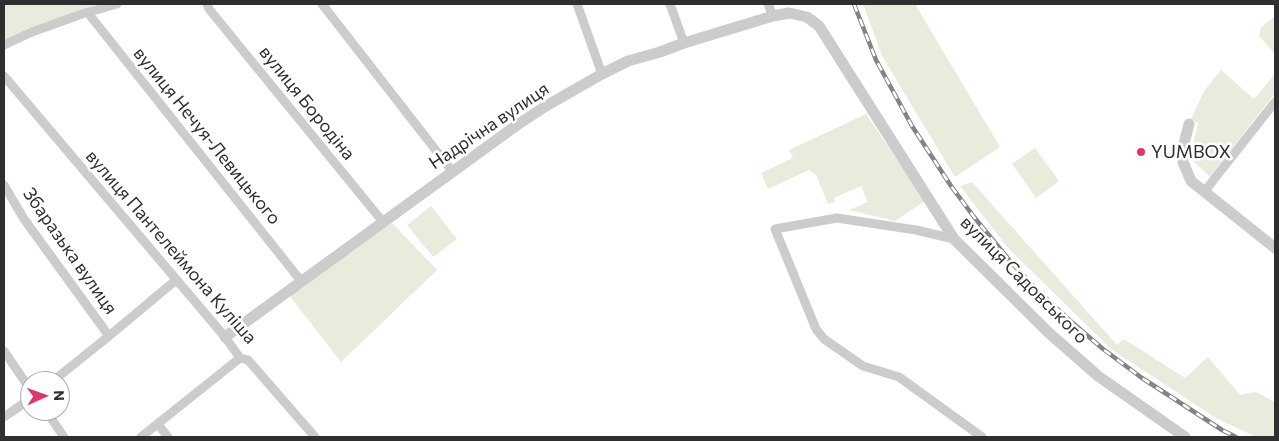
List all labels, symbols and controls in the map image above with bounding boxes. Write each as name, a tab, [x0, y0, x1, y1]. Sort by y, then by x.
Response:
street label: вулиця Бородіна	[254, 42, 360, 164]
street label: вулиця Нечуя-Левицького	[129, 43, 285, 229]
street label: Надрічна вулиця	[425, 78, 553, 174]
place label: YUMBOX	[1151, 141, 1231, 163]
street label: вулиця Пантелеймона Куліша	[81, 146, 261, 348]
marker: YUMBOX	[1135, 146, 1147, 158]
street label: Збаразька вулиця	[18, 184, 122, 318]
street label: вулиця Садовського	[956, 212, 1092, 348]
north arrow	[20, 371, 70, 421]
text: N	[51, 390, 68, 401]

